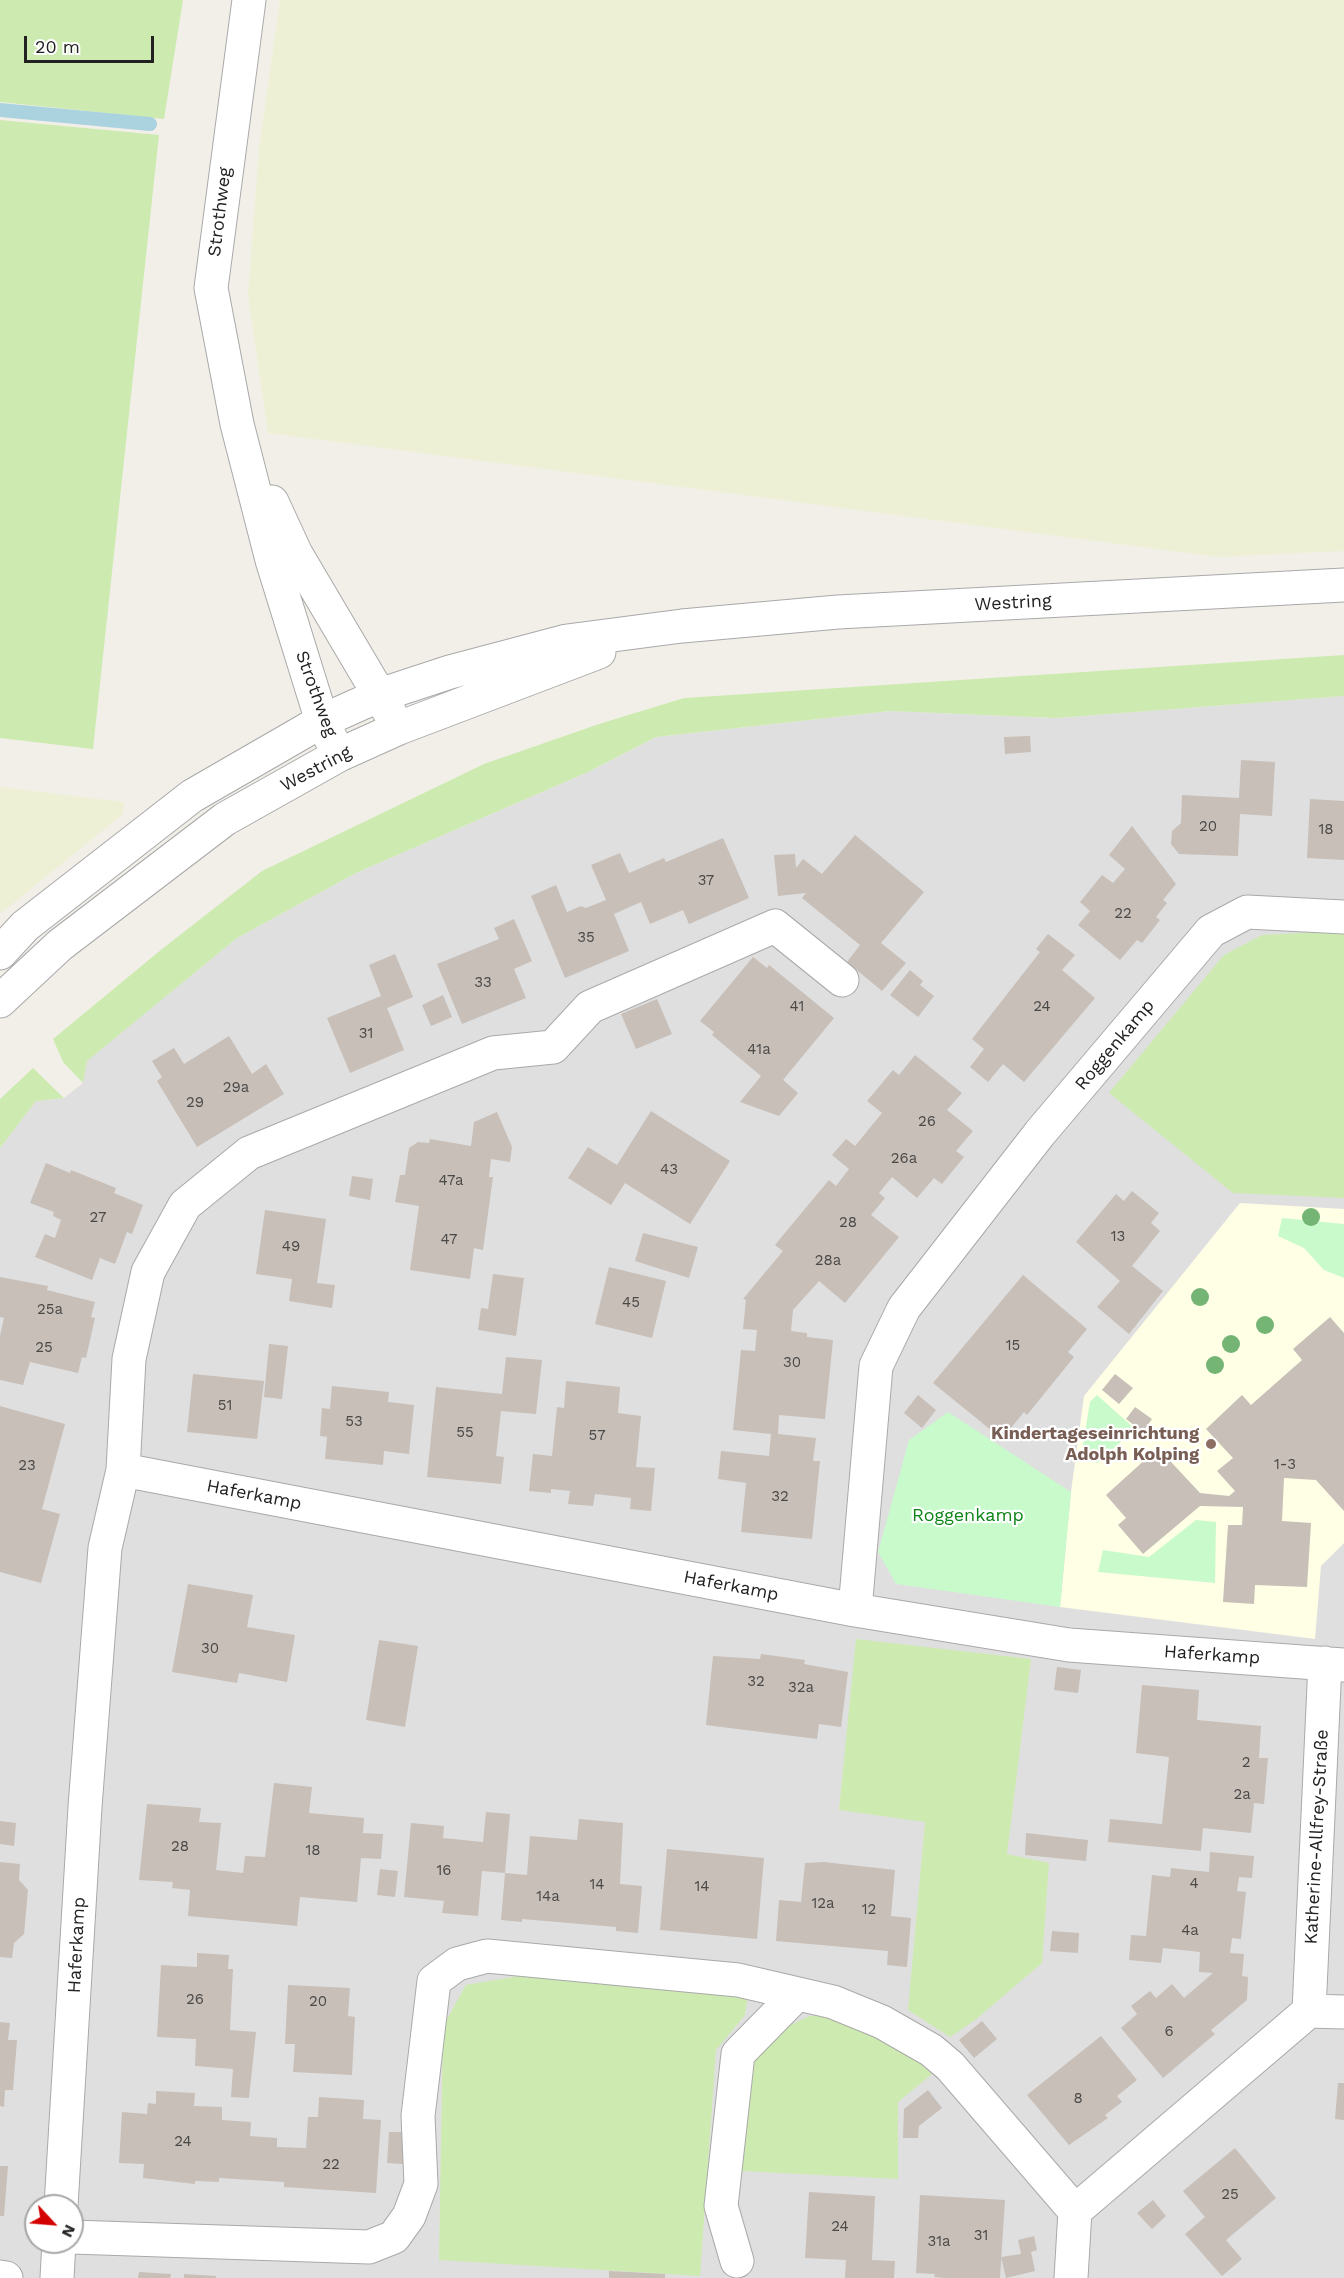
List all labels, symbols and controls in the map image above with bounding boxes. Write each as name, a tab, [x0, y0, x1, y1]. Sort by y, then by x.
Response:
scale bar	[27, 24, 158, 62]
text: 20 m	[35, 36, 80, 57]
street label: Strothweg	[204, 166, 236, 258]
street label: Westring	[974, 590, 1052, 616]
street label: Strothweg	[290, 648, 342, 740]
street label: Westring	[277, 741, 355, 797]
house number: 20	[1199, 818, 1217, 836]
house number: 18	[1318, 821, 1334, 839]
house number: 37	[698, 872, 714, 890]
house number: 22	[1114, 905, 1132, 923]
house number: 35	[577, 929, 595, 947]
house number: 33	[474, 974, 492, 992]
street label: Roggenkamp	[1071, 995, 1159, 1095]
house number: 41	[790, 998, 804, 1016]
house number: 24	[1033, 998, 1051, 1016]
house number: 31	[359, 1025, 373, 1043]
house number: 41a	[747, 1041, 771, 1059]
house number: 29a	[223, 1079, 249, 1097]
house number: 29	[186, 1094, 204, 1112]
house number: 26	[918, 1113, 936, 1131]
house number: 26a	[891, 1150, 917, 1168]
house number: 43	[660, 1161, 678, 1179]
house number: 47a	[439, 1172, 463, 1190]
house number: 27	[90, 1209, 106, 1227]
house number: 28	[839, 1214, 857, 1232]
house number: 13	[1111, 1228, 1125, 1246]
house number: 47	[441, 1231, 457, 1249]
house number: 49	[282, 1238, 300, 1256]
house number: 28a	[815, 1252, 841, 1270]
house number: 45	[622, 1294, 640, 1312]
house number: 25a	[37, 1301, 63, 1319]
house number: 15	[1006, 1337, 1020, 1355]
house number: 25	[35, 1339, 53, 1357]
house number: 30	[783, 1354, 801, 1372]
house number: 51	[218, 1397, 232, 1415]
house number: 53	[345, 1413, 363, 1431]
place label: Kindertageseinrichtung Adolph Kolping	[991, 1423, 1199, 1466]
house number: 55	[456, 1424, 474, 1442]
house number: 57	[588, 1427, 606, 1445]
marker: Kindertageseinrichtung Adolph Kolping	[1204, 1437, 1218, 1451]
house number: 1-3	[1274, 1456, 1296, 1474]
house number: 23	[18, 1457, 36, 1475]
street label: Haferkamp	[205, 1475, 303, 1515]
house number: 32	[771, 1488, 789, 1506]
park label: Roggenkamp	[912, 1505, 1024, 1527]
street label: Haferkamp	[682, 1566, 780, 1606]
house number: 30	[201, 1640, 219, 1658]
street label: Haferkamp	[1163, 1641, 1261, 1669]
house number: 32	[747, 1673, 765, 1691]
house number: 32a	[788, 1679, 814, 1697]
street label: Katherine-Allfrey-Straße	[1301, 1729, 1333, 1945]
house number: 2	[1242, 1754, 1250, 1772]
house number: 2a	[1233, 1786, 1251, 1804]
house number: 28	[171, 1838, 189, 1856]
house number: 18	[305, 1842, 321, 1860]
house number: 16	[437, 1862, 451, 1880]
house number: 4	[1189, 1875, 1199, 1893]
house number: 14	[589, 1876, 605, 1894]
house number: 14	[694, 1878, 710, 1896]
house number: 14a	[536, 1888, 560, 1906]
house number: 12a	[811, 1895, 835, 1913]
street label: Haferkamp	[64, 1896, 90, 1994]
house number: 12	[862, 1901, 876, 1919]
house number: 4a	[1181, 1922, 1199, 1940]
house number: 26	[186, 1991, 204, 2009]
house number: 20	[309, 1993, 327, 2011]
house number: 6	[1164, 2023, 1174, 2041]
house number: 8	[1073, 2090, 1083, 2108]
house number: 24	[174, 2133, 192, 2151]
house number: 22	[322, 2156, 340, 2174]
house number: 25	[1221, 2186, 1239, 2204]
north arrow	[24, 2194, 84, 2254]
house number: 24	[831, 2218, 849, 2236]
text: N	[58, 2222, 80, 2241]
house number: 31	[974, 2227, 988, 2245]
house number: 31a	[927, 2233, 951, 2251]

